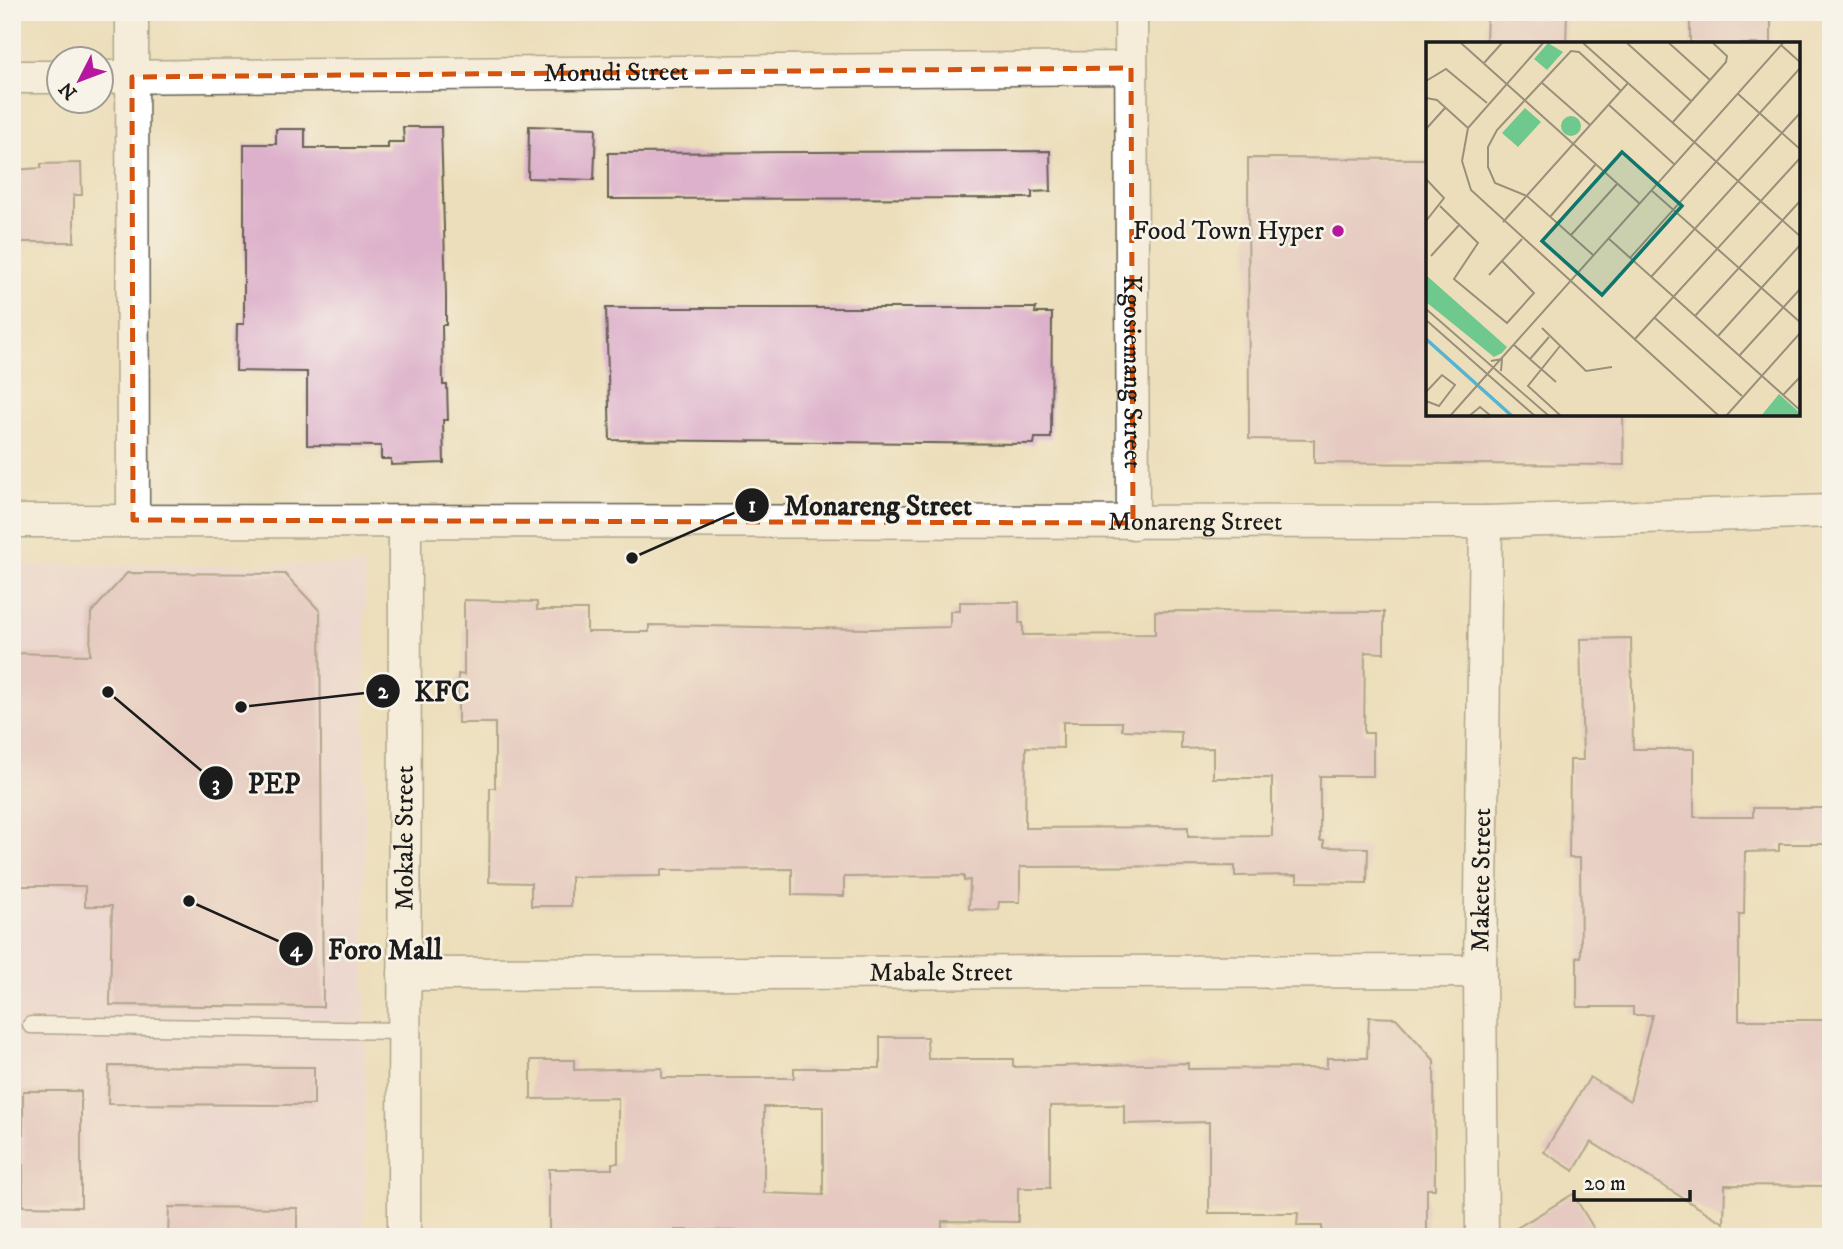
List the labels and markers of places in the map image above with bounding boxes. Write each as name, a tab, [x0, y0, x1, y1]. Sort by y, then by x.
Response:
place label: Food Town Hyper	[1133, 215, 1324, 248]
marker: Food Town Hyper	[1330, 223, 1346, 239]
callout: Monareng Street	[735, 480, 985, 529]
callout: KFC	[365, 666, 484, 715]
callout: PEP	[199, 759, 314, 808]
callout: Foro Mall	[278, 925, 456, 974]

